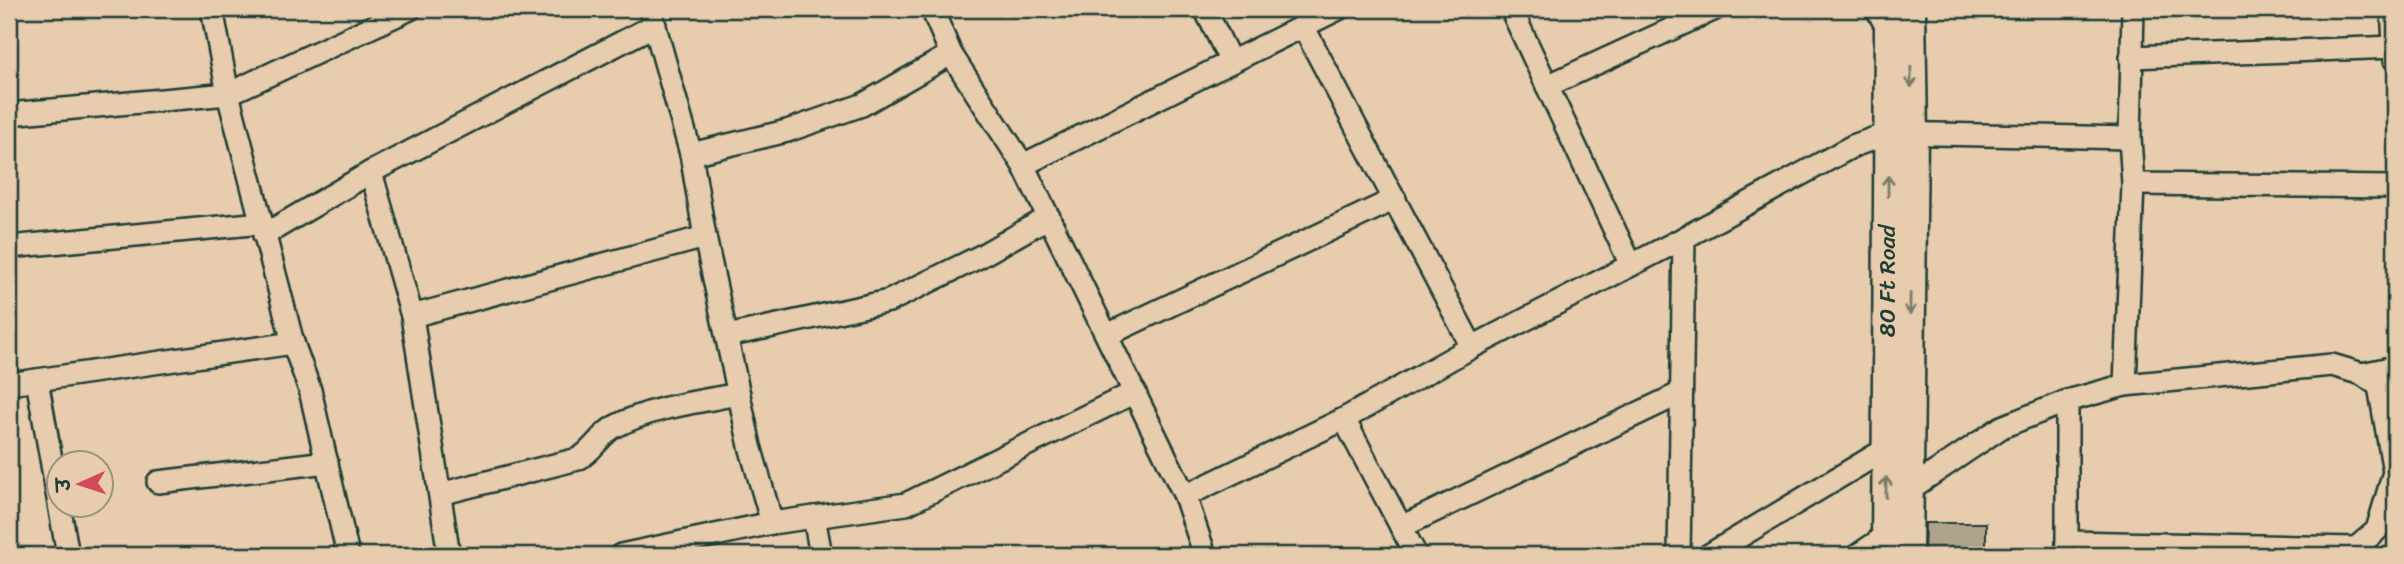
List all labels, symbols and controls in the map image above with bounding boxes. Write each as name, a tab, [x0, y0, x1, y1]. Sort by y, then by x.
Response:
one-way arrow	[1904, 65, 1918, 88]
one-way arrow	[1881, 175, 1895, 198]
street label: 80 Ft Road	[1867, 223, 1908, 337]
one-way arrow	[1903, 293, 1916, 316]
north arrow	[46, 448, 116, 518]
text: उ	[47, 475, 80, 494]
one-way arrow	[1879, 476, 1892, 499]

